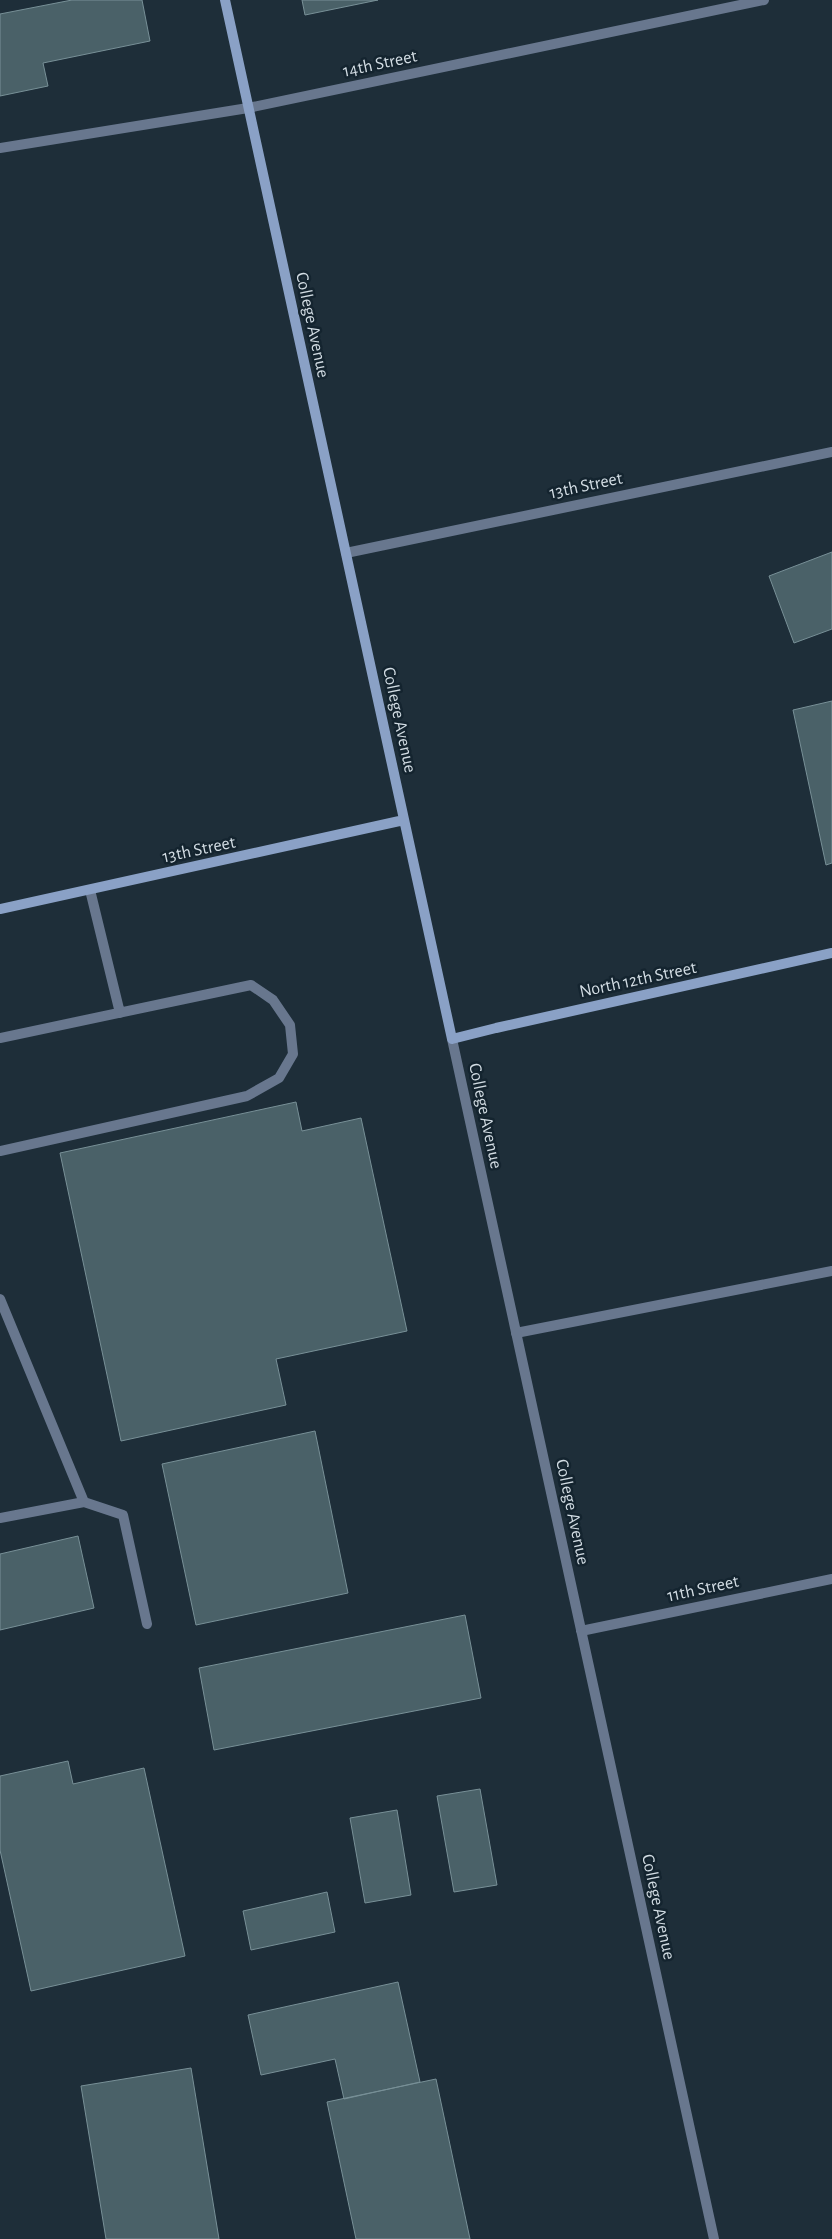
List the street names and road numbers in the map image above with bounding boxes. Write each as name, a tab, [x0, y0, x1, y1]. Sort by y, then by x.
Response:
street label: 14th Street	[341, 47, 419, 81]
street label: College Avenue	[292, 271, 332, 379]
street label: 13th Street	[548, 469, 624, 503]
street label: College Avenue	[379, 666, 419, 774]
street label: 13th Street	[161, 833, 237, 867]
street label: North 12th Street	[578, 959, 698, 1001]
street label: College Avenue	[465, 1062, 505, 1170]
street label: College Avenue	[552, 1458, 592, 1566]
street label: 11th Street	[666, 1573, 741, 1605]
street label: College Avenue	[638, 1853, 678, 1961]

